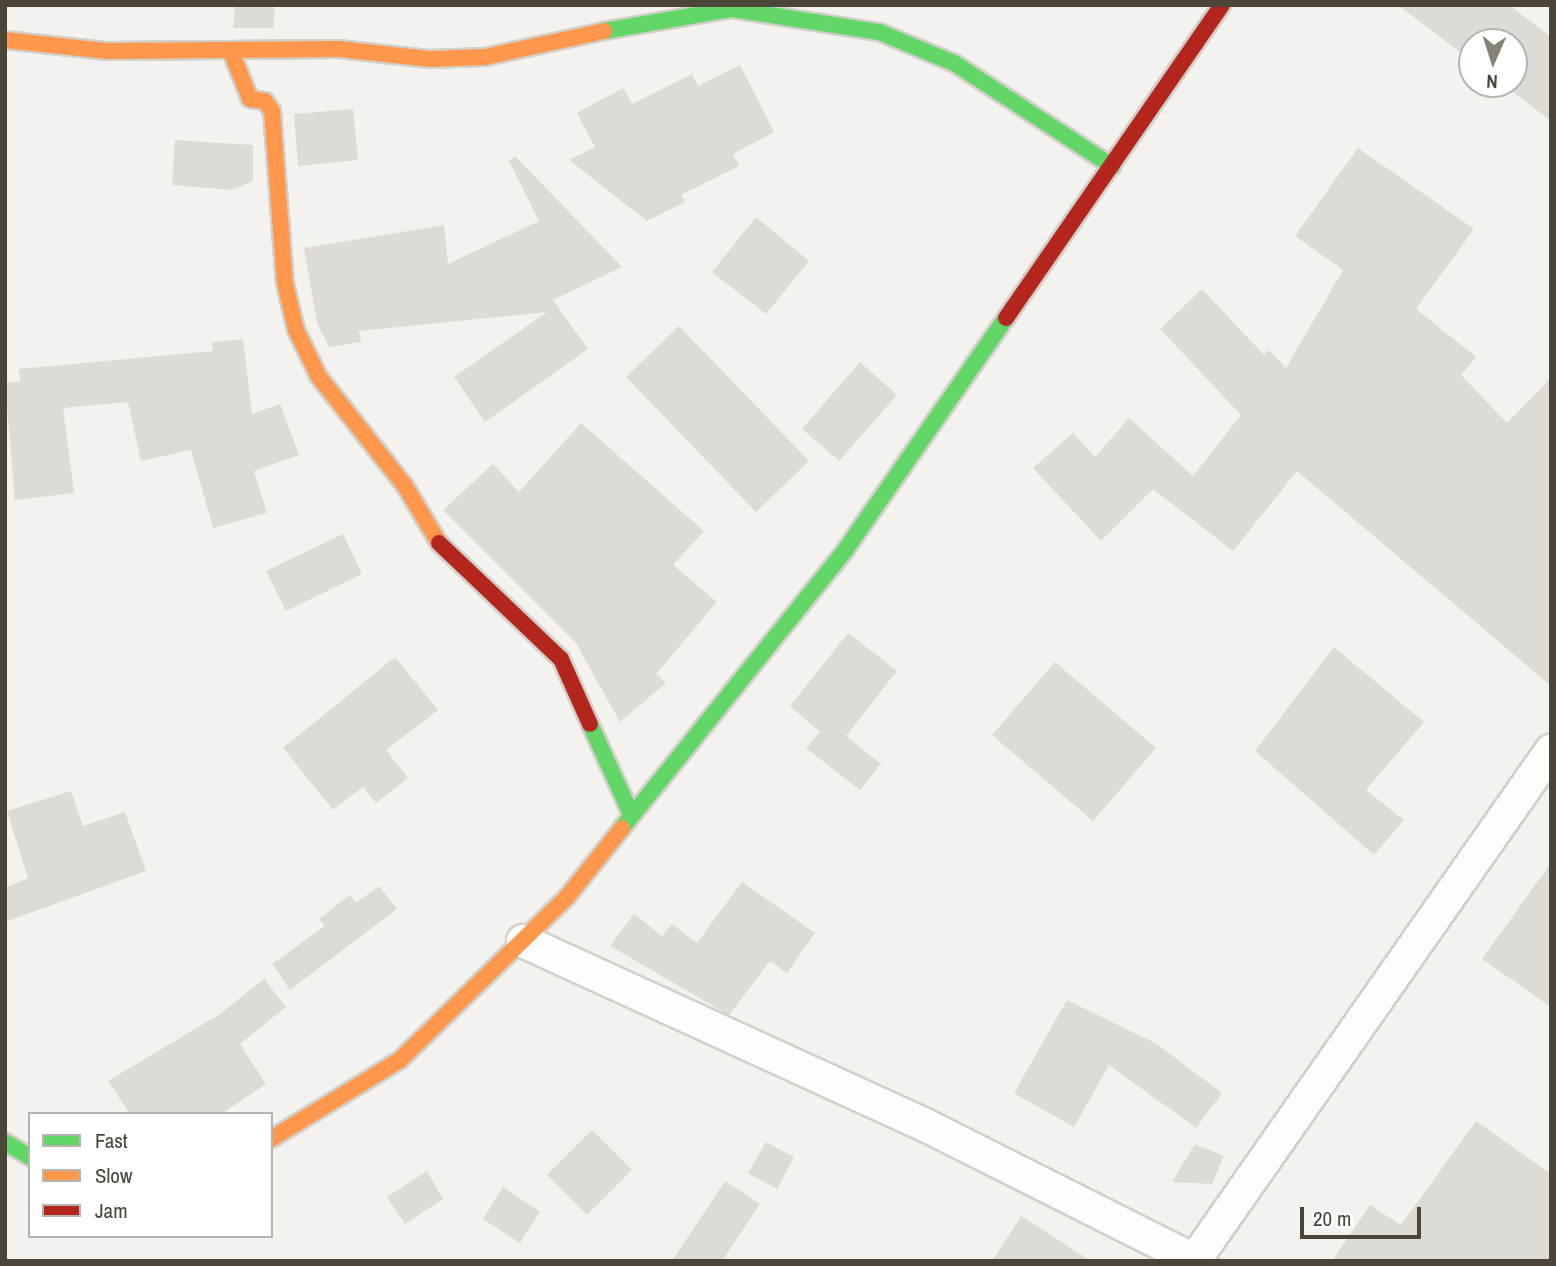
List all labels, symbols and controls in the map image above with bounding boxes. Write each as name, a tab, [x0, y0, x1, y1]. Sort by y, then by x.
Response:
north arrow	[1458, 28, 1528, 98]
text: N	[1486, 69, 1498, 95]
legend	[28, 1112, 273, 1238]
text: Fast	[95, 1126, 128, 1155]
text: Slow	[95, 1161, 132, 1190]
scale bar	[1304, 1192, 1425, 1236]
text: Jam	[95, 1196, 128, 1225]
text: 20 m	[1313, 1204, 1351, 1233]

